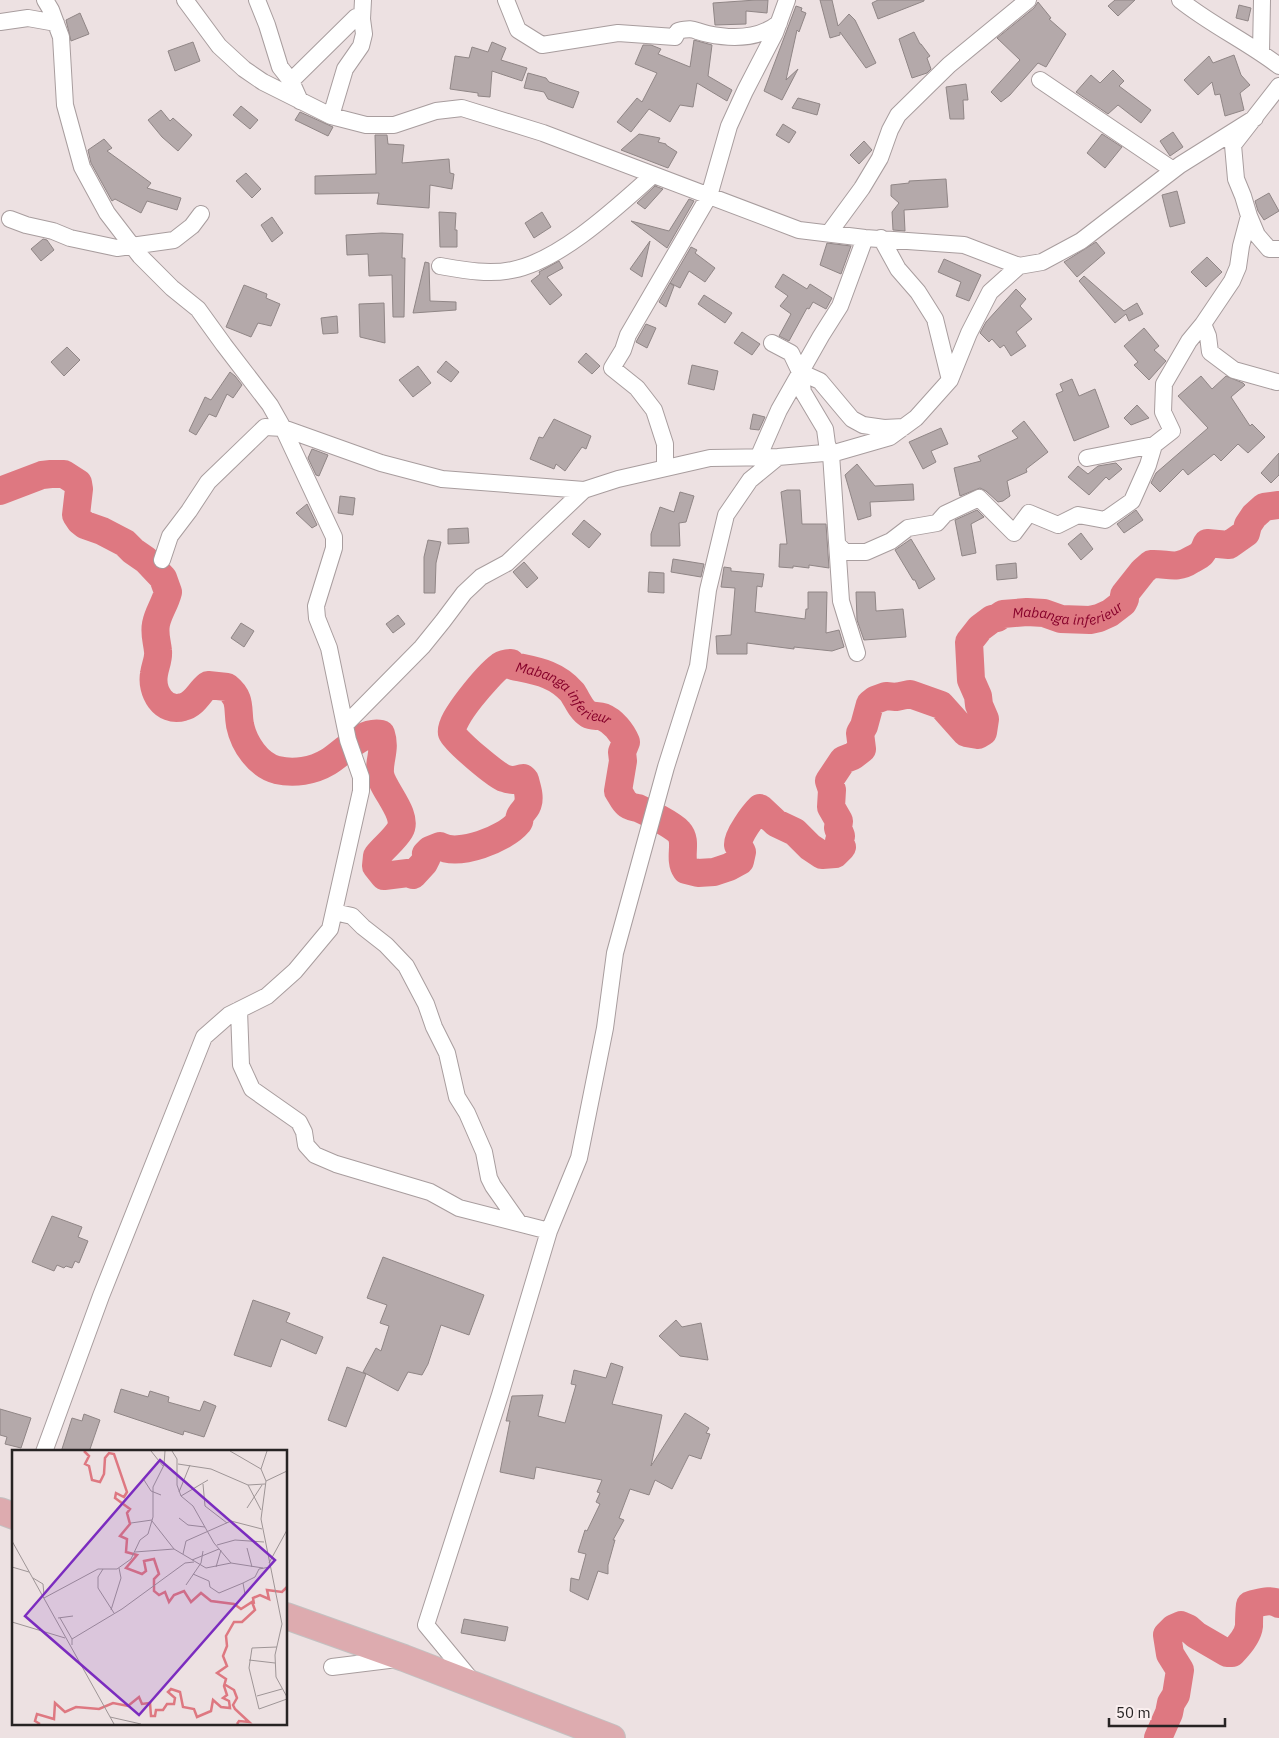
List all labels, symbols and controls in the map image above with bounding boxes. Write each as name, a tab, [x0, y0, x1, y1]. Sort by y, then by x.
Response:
water label: Mabanga inferieur	[1011, 597, 1127, 629]
water label: Mabanga inferieur	[514, 658, 616, 729]
inset map	[12, 1450, 288, 1726]
scale bar	[1109, 1696, 1225, 1728]
text: 50 m	[1116, 1703, 1151, 1722]

